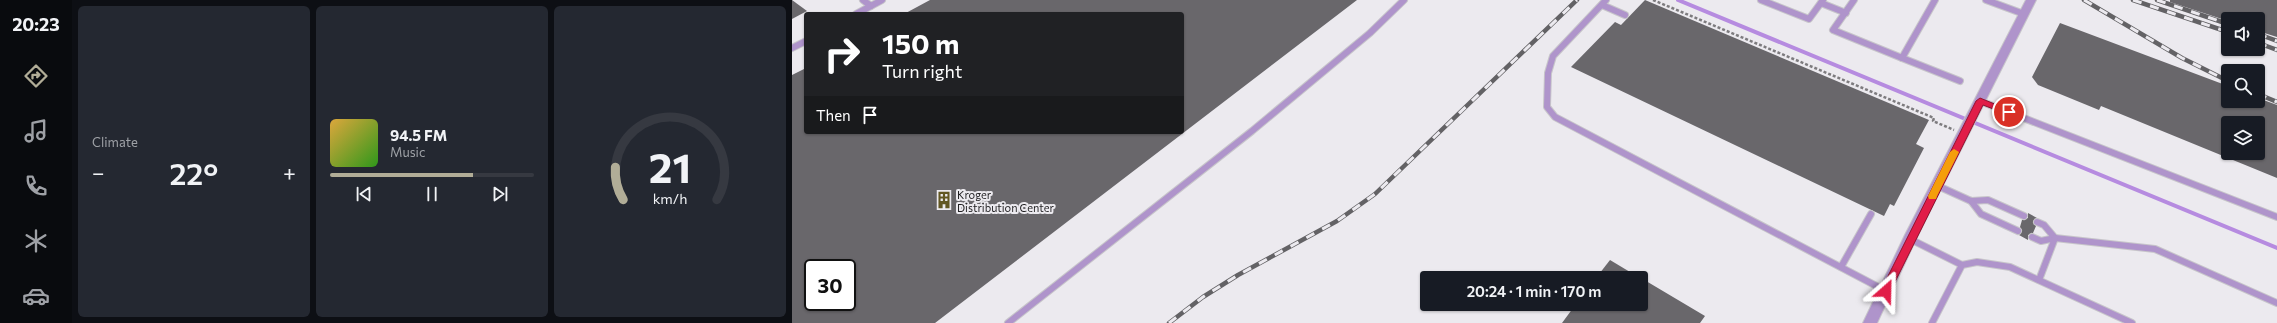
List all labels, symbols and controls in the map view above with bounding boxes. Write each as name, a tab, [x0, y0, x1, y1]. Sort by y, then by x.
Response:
map controls	[2221, 12, 2265, 160]
button: sound	[2221, 12, 2265, 56]
text: 20:23	[12, 13, 60, 35]
text: 150 m	[882, 26, 959, 60]
icon: right	[816, 28, 868, 80]
text: Turn right	[882, 60, 962, 82]
icon: directions	[22, 62, 50, 90]
button: search	[2221, 64, 2265, 108]
pin	[1992, 95, 2026, 129]
icon: arrive	[1998, 101, 2020, 123]
icon: arrive	[859, 104, 881, 126]
text: Then	[816, 106, 851, 124]
button: layers	[2221, 116, 2265, 160]
icon: music	[22, 117, 50, 145]
text: 94.5 FM	[390, 126, 447, 144]
text: Climate	[92, 134, 138, 150]
text: 21	[649, 140, 691, 191]
text: Music	[390, 144, 425, 160]
text: 22°	[169, 154, 218, 191]
text: −	[92, 159, 105, 186]
text: +	[283, 159, 296, 186]
icon: phone	[22, 172, 50, 200]
icon: previous	[353, 183, 375, 205]
icon: pause	[421, 183, 443, 205]
icon: next	[489, 183, 511, 205]
text: km/h	[653, 188, 687, 206]
place label: Kroger Distribution Center	[957, 188, 1054, 214]
building icon: Kroger Distribution Center	[934, 190, 954, 210]
icon: climate	[22, 227, 50, 255]
speed limit sign: 30	[804, 259, 856, 311]
position arrow	[1865, 270, 1907, 312]
icon: car	[22, 282, 50, 310]
text: 20:24 · 1 min · 170 m	[1467, 282, 1601, 300]

